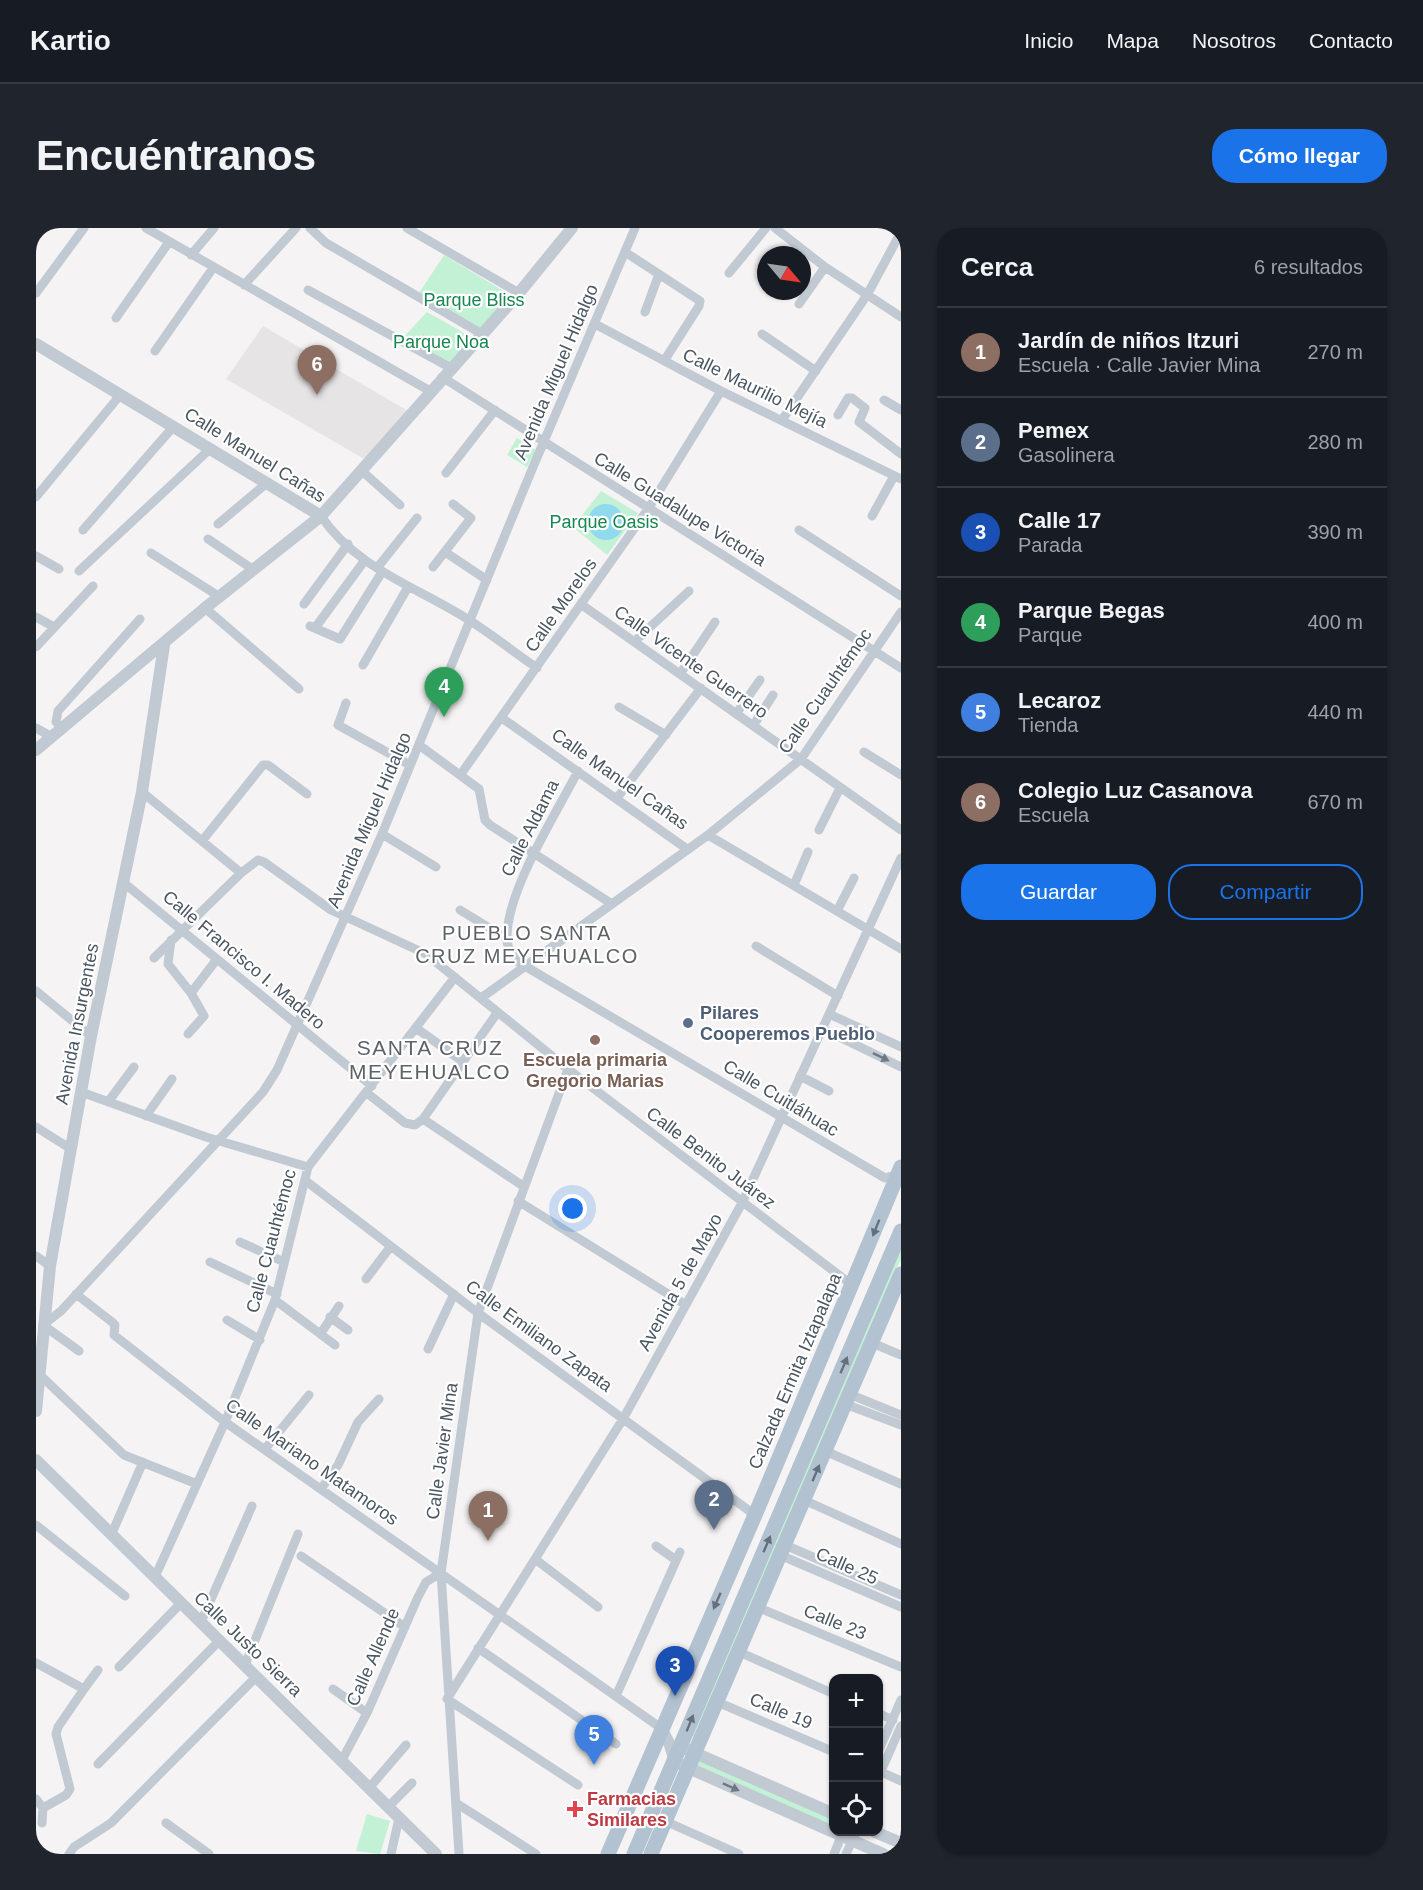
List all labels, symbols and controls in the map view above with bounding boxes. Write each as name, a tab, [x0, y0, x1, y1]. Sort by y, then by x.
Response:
text: Kartio	[30, 25, 111, 56]
text: Inicio	[1024, 29, 1073, 52]
text: Mapa	[1106, 29, 1159, 52]
text: Nosotros	[1192, 29, 1276, 52]
text: Contacto	[1309, 29, 1393, 52]
button: Cómo llegar	[1212, 129, 1387, 183]
text: Encuéntranos	[36, 132, 316, 179]
north arrow	[757, 246, 811, 300]
text: Cerca	[961, 252, 1033, 282]
text: 6 resultados	[1254, 256, 1363, 278]
street label: Avenida Miguel Hidalgo	[510, 281, 602, 463]
park label: Parque Bliss	[423, 290, 525, 310]
text: Jardín de niños Itzuri	[1018, 328, 1239, 353]
park label: Parque Noa	[393, 332, 490, 352]
text: 1	[975, 341, 986, 363]
text: 270 m	[1307, 341, 1363, 363]
street label: Calle Maurilio Mejía	[680, 344, 831, 432]
pin: 6	[298, 346, 336, 395]
text: Escuela · Calle Javier Mina	[1018, 354, 1260, 376]
street label: Calle Manuel Cañas	[181, 404, 329, 506]
text: Pemex	[1018, 418, 1089, 443]
text: 2	[975, 431, 986, 453]
text: 280 m	[1307, 431, 1363, 453]
text: Gasolinera	[1018, 444, 1115, 466]
street label: Calle Guadalupe Victoria	[590, 448, 770, 571]
text: Calle 17	[1018, 508, 1101, 533]
park label: Parque Oasis	[549, 512, 659, 532]
text: 3	[975, 521, 986, 543]
text: 390 m	[1307, 521, 1363, 543]
text: Parada	[1018, 534, 1083, 556]
street label: Calle Morelos	[521, 554, 601, 656]
text: Parque Begas	[1018, 598, 1165, 623]
street label: Calle Vicente Guerrero	[610, 601, 772, 723]
text: 4	[975, 611, 986, 633]
text: 400 m	[1307, 611, 1363, 633]
text: Parque	[1018, 624, 1083, 646]
street label: Calle Cuauhtémoc	[774, 625, 876, 757]
pin: 4	[424, 668, 464, 717]
text: Lecaroz	[1018, 688, 1101, 713]
text: 5	[975, 701, 986, 723]
text: 440 m	[1307, 701, 1363, 723]
text: Tienda	[1018, 714, 1078, 736]
street label: Calle Manuel Cañas	[548, 724, 692, 834]
street label: Avenida Miguel Hidalgo	[323, 729, 415, 911]
street label: Calle Aldama	[497, 775, 563, 880]
text: Colegio Luz Casanova	[1018, 778, 1253, 803]
text: 6	[975, 791, 986, 813]
text: 670 m	[1307, 791, 1363, 813]
text: Escuela	[1018, 804, 1089, 826]
button: Guardar	[961, 864, 1156, 920]
button: Compartir	[1168, 864, 1363, 920]
street label: Calle Francisco I. Madero	[159, 886, 329, 1034]
district label: PUEBLO SANTA CRUZ MEYEHUALCO	[415, 922, 639, 967]
street label: Avenida Insurgentes	[52, 942, 102, 1106]
place label: Pilares Cooperemos Pueblo	[700, 1003, 875, 1044]
marker: Pilares Cooperemos Pueblo	[681, 1016, 695, 1030]
marker: Escuela primaria Gregorio Marias	[588, 1033, 602, 1047]
district label: SANTA CRUZ MEYEHUALCO	[349, 1036, 511, 1083]
place label: Escuela primaria Gregorio Marias	[523, 1050, 668, 1091]
one-way arrow	[872, 1053, 889, 1062]
street label: Calle Cuitláhuac	[720, 1056, 842, 1140]
street label: Calle Benito Juárez	[643, 1103, 779, 1213]
street label: Calle Cuauhtémoc	[242, 1167, 300, 1315]
your location	[558, 1194, 587, 1223]
street label: Avenida 5 de Mayo	[634, 1210, 726, 1354]
one-way arrow	[871, 1220, 881, 1238]
street label: Calzada Ermita Iztapalapa	[745, 1269, 846, 1472]
street label: Calle Emiliano Zapata	[462, 1276, 617, 1396]
one-way arrow	[839, 1355, 849, 1373]
street label: Calle Javier Mina	[422, 1380, 462, 1521]
street label: Calle Mariano Matamoros	[222, 1395, 402, 1529]
one-way arrow	[811, 1463, 821, 1481]
pin: 2	[694, 1480, 734, 1530]
pin: 1	[468, 1492, 508, 1541]
one-way arrow	[762, 1534, 772, 1552]
street label: Calle 25	[813, 1543, 881, 1589]
street label: Calle Justo Sierra	[190, 1587, 307, 1701]
one-way arrow	[712, 1592, 721, 1610]
street label: Calle 23	[801, 1600, 869, 1644]
street label: Calle Allende	[342, 1605, 404, 1709]
pin: 3	[656, 1646, 694, 1696]
map controls	[829, 1674, 883, 1836]
button: +	[829, 1674, 883, 1728]
street label: Calle 19	[747, 1689, 815, 1733]
one-way arrow	[686, 1714, 695, 1732]
pin: 5	[574, 1716, 614, 1765]
button: −	[829, 1728, 883, 1782]
button: locate	[829, 1782, 883, 1836]
one-way arrow	[722, 1783, 740, 1793]
place label: Farmacias Similares	[587, 1789, 676, 1830]
marker: Farmacias Similares	[568, 1802, 582, 1816]

